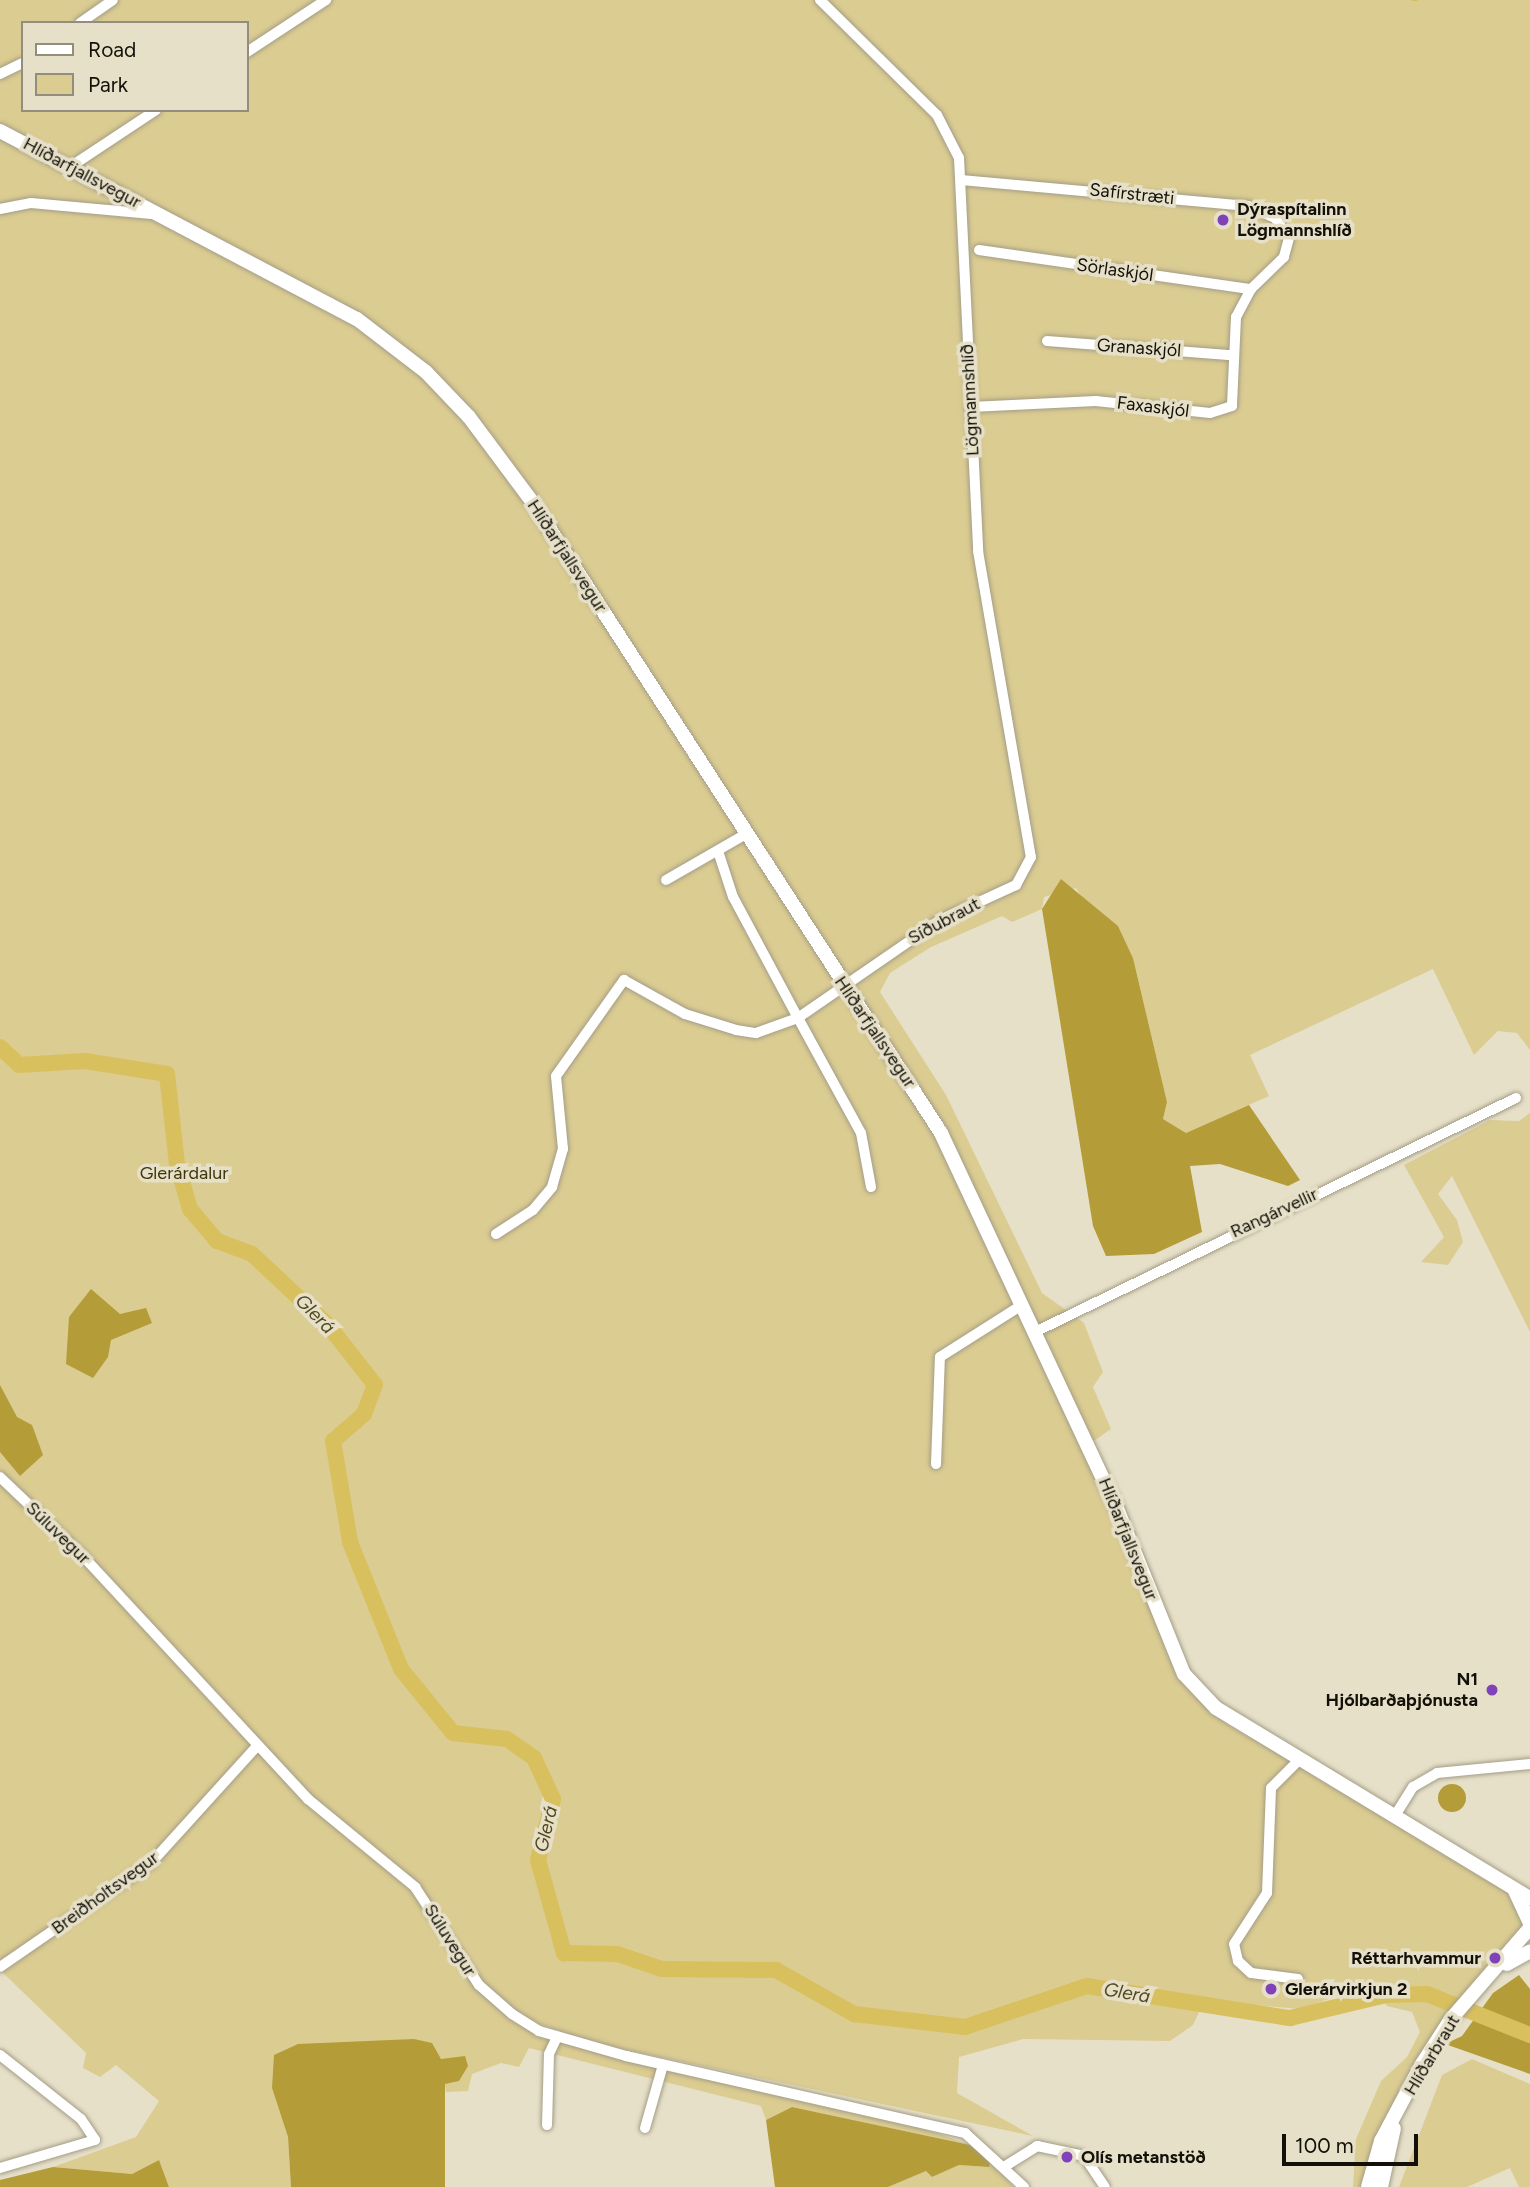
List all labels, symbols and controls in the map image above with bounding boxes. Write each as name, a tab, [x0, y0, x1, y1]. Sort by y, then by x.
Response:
legend	[21, 21, 248, 112]
text: Road	[88, 37, 136, 62]
text: Park	[88, 72, 128, 97]
street label: Hlíðarfjallsvegur	[20, 133, 144, 213]
street label: Safírstræti	[1089, 179, 1175, 209]
place label: Dýraspítalinn Lögmannshlíð	[1237, 199, 1352, 242]
marker: Dýraspítalinn Lögmannshlíð	[1215, 212, 1231, 228]
street label: Sörlaskjól	[1075, 254, 1155, 286]
street label: Granaskjól	[1096, 334, 1182, 362]
street label: Lögmannshlíð	[956, 343, 984, 457]
street label: Faxaskjól	[1116, 392, 1190, 422]
street label: Hlíðarfjallsvegur	[523, 496, 611, 616]
street label: Síðubraut	[904, 893, 984, 949]
street label: Hlíðarfjallsvegur	[830, 972, 920, 1092]
park label: Glerárdalur	[140, 1162, 228, 1184]
street label: Rangárvellir	[1227, 1183, 1321, 1243]
water label: Glerá	[290, 1289, 340, 1339]
street label: Hlíðarfjallsvegur	[1094, 1475, 1162, 1603]
street label: Súluvegur	[21, 1497, 95, 1569]
place label: N1 Hjólbarðaþjónusta	[1325, 1669, 1478, 1712]
marker: N1 Hjólbarðaþjónusta	[1484, 1682, 1500, 1698]
water label: Glerá	[530, 1804, 562, 1854]
street label: Breiðholtsvegur	[47, 1847, 163, 1939]
street label: Súluvegur	[419, 1900, 481, 1980]
place label: Réttarhvammur	[1351, 1947, 1481, 1969]
marker: Réttarhvammur	[1487, 1950, 1503, 1966]
water label: Glerá	[1102, 1978, 1152, 2008]
place label: Glerárvirkjun 2	[1285, 1978, 1408, 2000]
marker: Glerárvirkjun 2	[1263, 1981, 1279, 1997]
street label: Hlíðarbraut	[1400, 2011, 1464, 2099]
scale bar	[1285, 2120, 1422, 2164]
text: 100 m	[1295, 2133, 1354, 2158]
place label: Olís metanstöð	[1081, 2146, 1206, 2168]
marker: Olís metanstöð	[1059, 2149, 1075, 2165]

